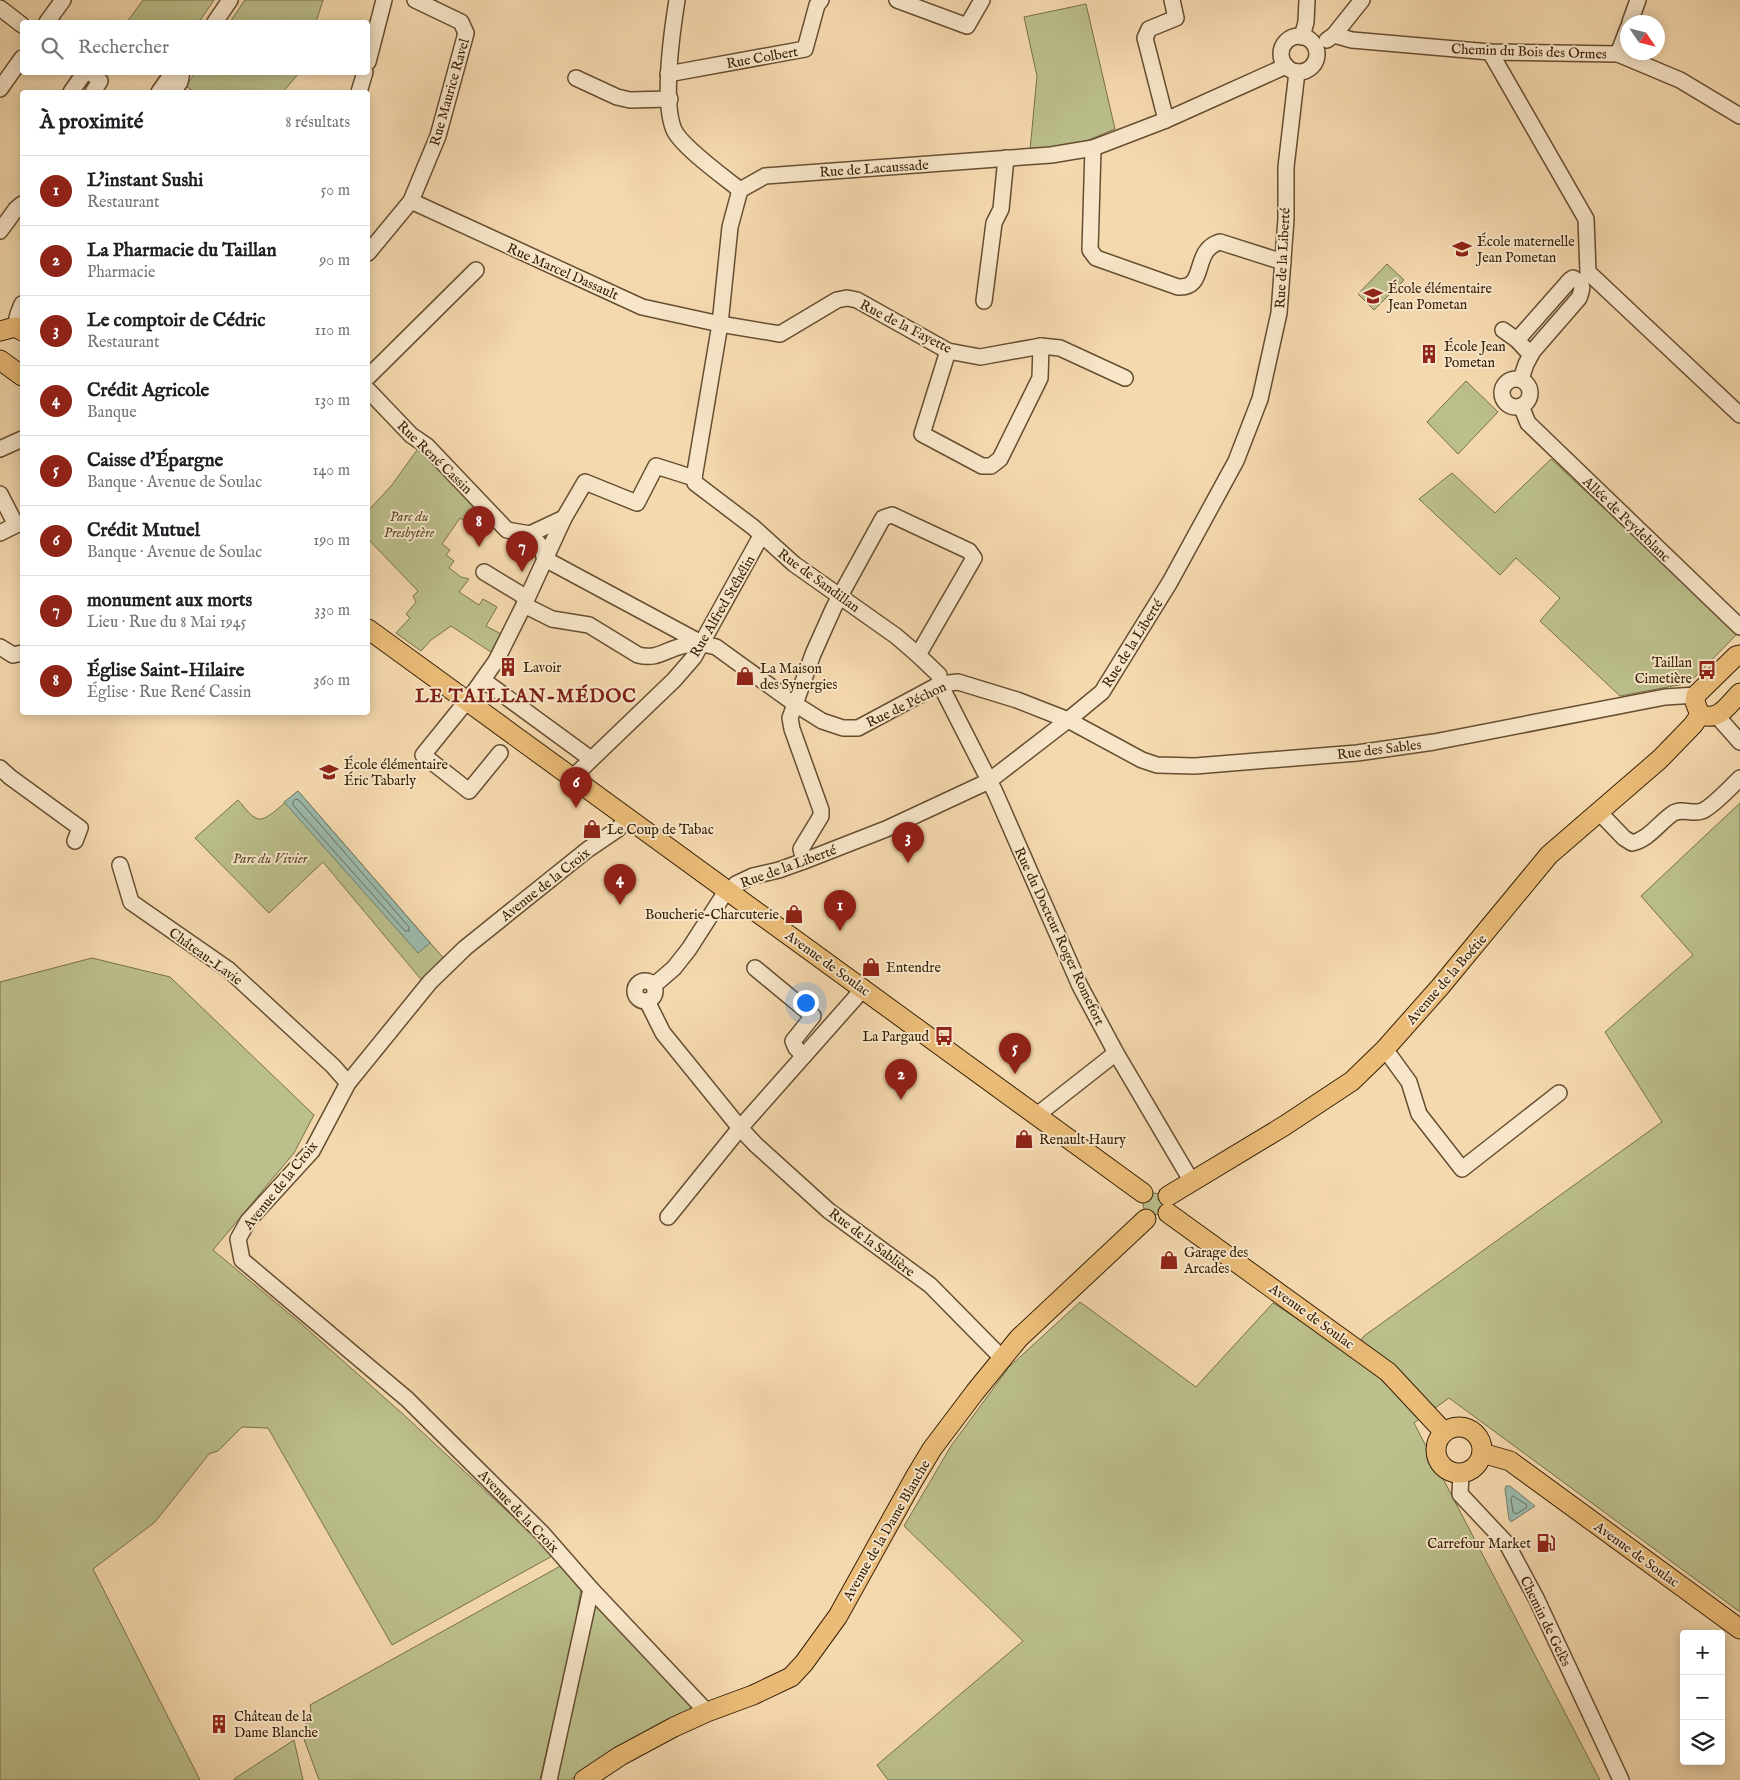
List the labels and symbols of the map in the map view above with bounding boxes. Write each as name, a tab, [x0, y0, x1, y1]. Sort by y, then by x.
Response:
north arrow	[1620, 15, 1665, 60]
street label: Rue Maurice Ravel	[426, 36, 474, 148]
street label: Chemin du Bois des Ormes	[1451, 40, 1607, 64]
street label: Rue Colbert	[725, 43, 800, 73]
street label: Rue de Lacaussade	[819, 156, 930, 182]
street label: Rue de la Liberté	[1271, 207, 1295, 309]
place label: École maternelle Jean Pometan	[1475, 232, 1575, 267]
school or university icon: École maternelle Jean Pometan	[1451, 238, 1473, 260]
street label: Rue Marcel Dassault	[504, 239, 621, 305]
place label: École élémentaire Jean Pometan	[1386, 279, 1492, 314]
school or university icon: École élémentaire Jean Pometan	[1362, 285, 1384, 307]
street label: Rue de la Fayette	[856, 296, 955, 358]
place label: École Jean Pometan	[1444, 337, 1506, 372]
building icon: École Jean Pometan	[1418, 343, 1440, 365]
street label: Rue René Cassin	[393, 417, 476, 499]
street label: Allée de Peydeblanc	[1578, 472, 1674, 566]
pin: 8	[463, 506, 495, 547]
park label: Parc du Presbytère	[384, 508, 435, 542]
pin: 7	[506, 531, 538, 572]
street label: Rue de Sandillan	[774, 545, 864, 617]
street label: Rue Alfred Stéhélin	[686, 552, 760, 661]
street label: Rue de la Liberté	[1098, 595, 1168, 691]
place label: Taillan Cimetière	[1635, 654, 1693, 688]
building icon: Lavoir	[497, 656, 519, 678]
place label: Lavoir	[523, 659, 561, 677]
bus stop icon: Taillan Cimetière	[1696, 659, 1718, 681]
place label: La Maison des Synergies	[760, 660, 837, 694]
shop icon: La Maison des Synergies	[734, 665, 756, 687]
street label: Rue de Péchon	[863, 678, 950, 732]
district label: LE TAILLAN-MÉDOC	[415, 684, 637, 709]
street label: Rue des Sables	[1336, 736, 1422, 764]
place label: École élémentaire Éric Tabarly	[344, 755, 448, 790]
school or university icon: École élémentaire Éric Tabarly	[318, 761, 340, 783]
pin: 6	[560, 767, 592, 808]
shop icon: Le Coup de Tabac	[581, 818, 603, 840]
place label: Le Coup de Tabac	[607, 821, 714, 839]
pin: 3	[892, 822, 924, 863]
street label: Rue de la Liberté	[738, 841, 839, 893]
street label: Avenue de la Croix	[496, 844, 594, 926]
street label: Rue du Docteur Roger Romefort	[1010, 844, 1108, 1029]
park label: Parc du Vivier	[233, 850, 309, 868]
pin: 4	[604, 864, 636, 905]
pin: 1	[824, 890, 856, 931]
shop icon: Boucherie-Charcuterie	[783, 903, 805, 925]
place label: Boucherie-Charcuterie	[645, 906, 780, 924]
street label: Château-Lavie	[165, 924, 246, 990]
street label: Avenue de Soulac	[781, 926, 873, 1001]
street label: Avenue de la Boétie	[1402, 930, 1491, 1029]
shop icon: Entendre	[860, 956, 882, 978]
place label: Entendre	[886, 959, 941, 977]
your location	[793, 990, 819, 1016]
bus stop icon: La Pargaud	[933, 1025, 955, 1047]
place label: La Pargaud	[862, 1028, 930, 1046]
pin: 5	[999, 1033, 1031, 1074]
pin: 2	[885, 1059, 917, 1100]
shop icon: Renault Haury	[1013, 1128, 1035, 1150]
place label: Renault Haury	[1039, 1131, 1126, 1149]
street label: Avenue de la Croix	[239, 1138, 322, 1234]
street label: Rue de la Sablière	[825, 1205, 919, 1281]
place label: Garage des Arcades	[1183, 1244, 1248, 1278]
shop icon: Garage des Arcades	[1158, 1249, 1180, 1271]
street label: Avenue de Soulac	[1265, 1279, 1357, 1354]
street label: Avenue de la Dame Blanche	[839, 1456, 935, 1605]
street label: Avenue de la Croix	[473, 1466, 563, 1557]
street label: Avenue de Soulac	[1590, 1517, 1682, 1592]
fuel station icon: Carrefour Market	[1535, 1532, 1557, 1554]
place label: Carrefour Market	[1427, 1535, 1531, 1553]
street label: Chemin de Gelès	[1515, 1573, 1575, 1670]
place label: Château de la Dame Blanche	[234, 1708, 319, 1742]
building icon: Château de la Dame Blanche	[208, 1713, 230, 1735]

